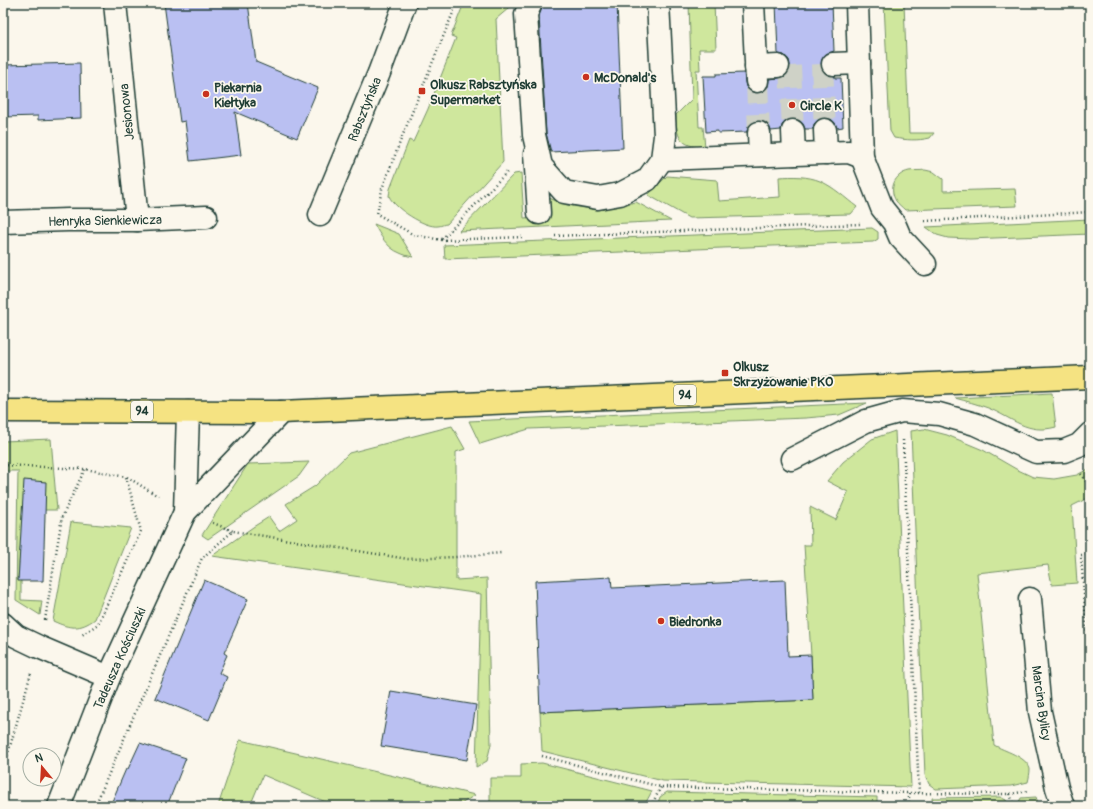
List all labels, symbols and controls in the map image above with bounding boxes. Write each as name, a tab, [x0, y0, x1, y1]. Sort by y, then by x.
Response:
place label: McDonald's	[594, 70, 656, 86]
marker: McDonald's	[581, 72, 591, 82]
street label: Rabsztyńska	[345, 75, 385, 144]
place label: Olkusz Rabsztyńska Supermarket	[430, 77, 537, 108]
place label: Piekarnia Kiełtyka	[214, 80, 262, 111]
street label: Jesionowa	[116, 83, 138, 141]
marker: Olkusz Rabsztyńska Supermarket	[417, 86, 427, 96]
marker: Piekarnia Kiełtyka	[201, 89, 211, 99]
place label: Circle K	[800, 98, 842, 114]
marker: Circle K	[787, 100, 797, 110]
street label: Henryka Sienkiewicza	[48, 212, 162, 230]
place label: Olkusz Skrzyżowanie PKO	[733, 359, 834, 390]
marker: Olkusz Skrzyżowanie PKO	[720, 368, 730, 378]
road number: 94	[674, 385, 696, 405]
road number: 94	[131, 401, 153, 421]
street label: Tadeusza Kościuszki	[90, 605, 150, 712]
place label: Biedronka	[669, 614, 722, 630]
marker: Biedronka	[656, 616, 666, 626]
street label: Marcina Bylicy	[1028, 665, 1054, 742]
north arrow	[22, 747, 62, 787]
text: N	[34, 750, 45, 765]

